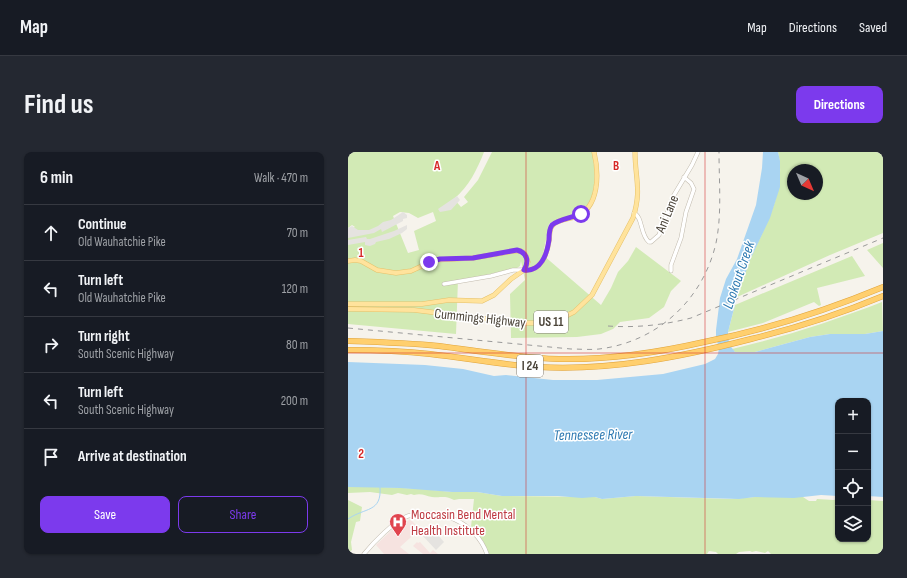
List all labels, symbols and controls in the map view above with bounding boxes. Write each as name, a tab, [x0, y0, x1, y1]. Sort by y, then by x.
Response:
text: Map	[20, 16, 48, 39]
text: Map	[747, 19, 767, 36]
text: Directions	[789, 19, 837, 36]
text: Saved	[859, 19, 887, 36]
button: Directions	[796, 86, 883, 123]
text: Find us	[24, 88, 93, 121]
text: A	[433, 158, 441, 174]
text: B	[613, 158, 619, 174]
north arrow	[787, 164, 823, 200]
text: 6 min	[40, 168, 73, 188]
text: Walk · 470 m	[254, 170, 308, 186]
street label: Ani Lane	[651, 193, 682, 236]
route start	[572, 205, 590, 223]
text: Continue	[78, 215, 127, 234]
icon: ahead	[40, 222, 62, 244]
text: 70 m	[287, 225, 308, 241]
text: Old Wauhatchie Pike	[78, 234, 166, 250]
water label: Lookout Creek	[719, 238, 760, 311]
text: 1	[358, 245, 364, 261]
route end	[420, 253, 438, 271]
text: Turn left	[78, 271, 123, 290]
icon: left	[40, 278, 62, 300]
text: 120 m	[282, 281, 308, 297]
text: Old Wauhatchie Pike	[78, 290, 166, 306]
street label: Cummings Highway	[434, 305, 527, 331]
road number: US 11	[534, 311, 568, 333]
text: Turn right	[78, 327, 130, 346]
icon: right	[40, 334, 62, 356]
text: 80 m	[286, 337, 308, 353]
text: South Scenic Highway	[78, 346, 174, 362]
road number: I 24	[517, 355, 543, 377]
text: Turn left	[78, 383, 123, 402]
icon: left	[40, 390, 62, 412]
text: 200 m	[281, 393, 308, 409]
map controls	[835, 398, 871, 542]
button: +	[835, 398, 871, 434]
text: South Scenic Highway	[78, 402, 174, 418]
water label: Tennessee River	[553, 425, 633, 445]
button: −	[835, 434, 871, 470]
icon: arrive	[40, 446, 62, 468]
text: 2	[358, 446, 364, 462]
text: Arrive at destination	[78, 447, 187, 466]
button: locate	[835, 470, 871, 506]
button: Save	[40, 496, 170, 533]
button: Share	[178, 496, 308, 533]
place label: Moccasin Bend Mental Health Institute	[411, 506, 515, 539]
button: layers	[835, 506, 871, 542]
hospital icon: Moccasin Bend Mental Health Institute	[388, 512, 408, 537]

